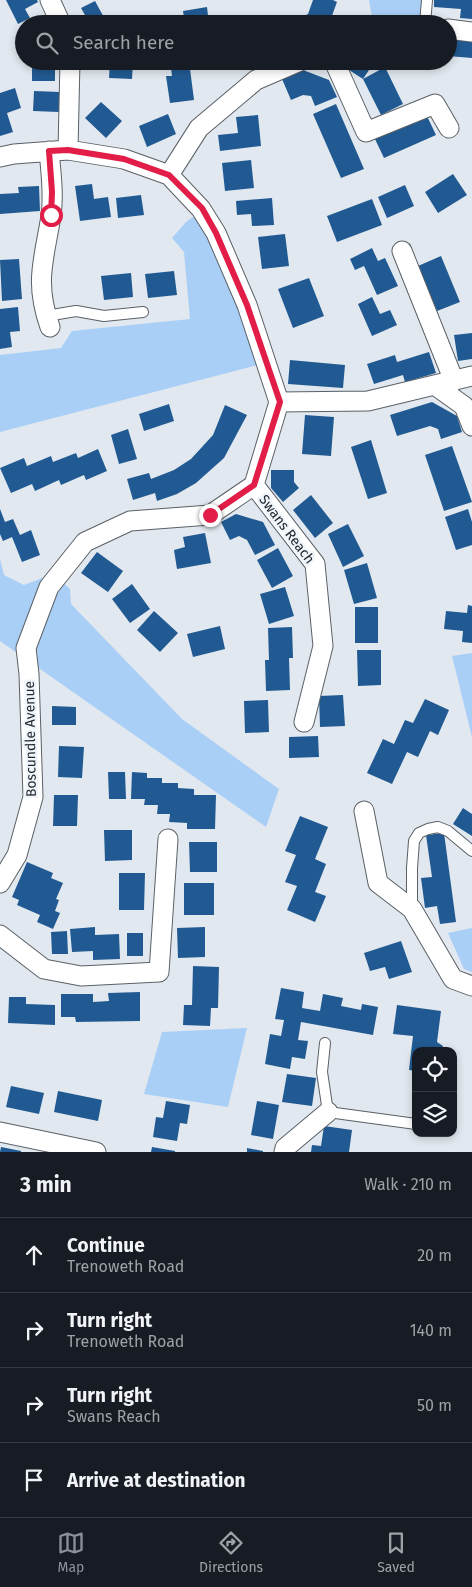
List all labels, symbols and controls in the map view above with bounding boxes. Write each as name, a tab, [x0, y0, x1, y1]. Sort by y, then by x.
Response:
search box	[15, 15, 457, 70]
icon: search	[33, 29, 61, 57]
text: Search here	[73, 31, 174, 54]
route start	[40, 204, 63, 227]
street label: Swans Reach	[255, 492, 318, 567]
route end	[199, 504, 222, 527]
street label: Boscundle Avenue	[21, 681, 40, 797]
map controls	[412, 1047, 457, 1137]
button: locate	[412, 1047, 457, 1092]
button: layers	[412, 1092, 457, 1137]
text: 3 min	[20, 1172, 72, 1198]
text: Walk · 210 m	[364, 1175, 452, 1194]
text: Continue	[67, 1234, 145, 1257]
icon: ahead	[20, 1241, 48, 1269]
text: 20 m	[417, 1246, 452, 1265]
text: Trenoweth Road	[67, 1257, 184, 1276]
text: Turn right	[67, 1309, 152, 1332]
icon: right	[20, 1316, 48, 1344]
text: 140 m	[410, 1321, 452, 1340]
text: Trenoweth Road	[67, 1332, 184, 1351]
text: Turn right	[67, 1384, 152, 1407]
icon: right	[20, 1391, 48, 1419]
text: 50 m	[417, 1396, 452, 1415]
text: Swans Reach	[67, 1407, 161, 1426]
icon: arrive	[20, 1466, 48, 1494]
text: Arrive at destination	[67, 1469, 246, 1492]
tab: Map	[57, 1529, 85, 1576]
tab: Directions	[199, 1529, 263, 1576]
tab: Saved	[377, 1529, 415, 1576]

